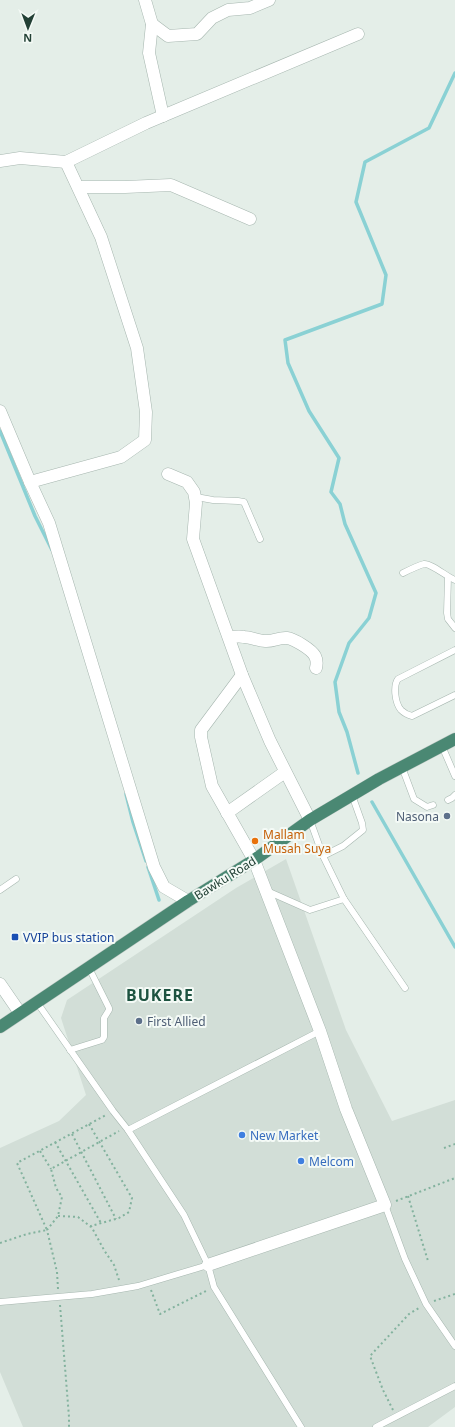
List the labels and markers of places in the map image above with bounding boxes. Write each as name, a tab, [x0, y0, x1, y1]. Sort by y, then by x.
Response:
place label: Nasona	[396, 808, 439, 825]
marker: Nasona	[442, 811, 452, 821]
place label: Mallam Musah Suya	[263, 826, 331, 857]
marker: Mallam Musah Suya	[250, 836, 260, 846]
place label: VVIP bus station	[23, 929, 114, 946]
marker: VVIP bus station	[10, 932, 20, 942]
place label: First Allied	[147, 1013, 206, 1030]
marker: First Allied	[134, 1016, 144, 1026]
place label: New Market	[250, 1127, 319, 1144]
marker: New Market	[237, 1130, 247, 1140]
place label: Melcom	[309, 1153, 354, 1170]
marker: Melcom	[296, 1156, 306, 1166]

